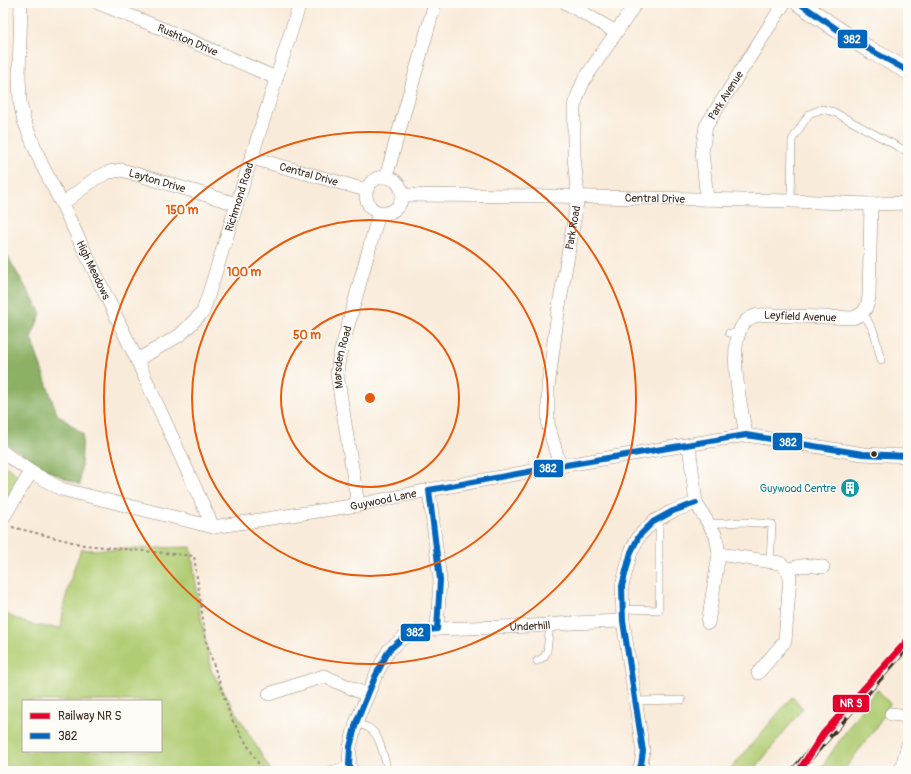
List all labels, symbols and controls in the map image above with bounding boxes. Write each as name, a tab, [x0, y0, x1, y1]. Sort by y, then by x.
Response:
street label: Rushton Drive	[156, 21, 220, 59]
line badge: 382	[837, 29, 868, 49]
text: 382	[843, 33, 861, 46]
street label: Park Avenue	[705, 68, 746, 122]
street label: Central Drive	[278, 160, 340, 188]
street label: Richmond Road	[222, 161, 256, 233]
street label: Layton Drive	[127, 166, 188, 195]
street label: Central Drive	[625, 191, 686, 205]
text: 150 m	[166, 203, 199, 218]
street label: Park Road	[562, 205, 583, 251]
street label: High Meadows	[74, 238, 113, 302]
text: 100 m	[227, 265, 262, 280]
street label: Leyfield Avenue	[764, 308, 837, 324]
street label: Marsden Road	[330, 324, 354, 390]
text: 50 m	[293, 328, 321, 343]
centre of rings	[363, 391, 377, 405]
line badge: 382	[772, 432, 803, 451]
text: 382	[779, 436, 797, 449]
unlabelled marker	[869, 449, 879, 459]
line badge: 382	[533, 459, 564, 478]
text: 382	[539, 462, 557, 475]
building icon: Guywood Centre	[839, 477, 861, 499]
place label: Guywood Centre	[760, 482, 837, 495]
street label: Guywood Lane	[349, 486, 418, 513]
street label: Underhill	[509, 618, 551, 633]
line badge: 382	[400, 623, 431, 642]
text: 382	[406, 626, 424, 639]
line badge: NR S	[832, 694, 870, 713]
text: NR S	[840, 697, 863, 710]
legend	[22, 700, 162, 752]
text: Railway NR S	[58, 709, 122, 724]
text: 382	[58, 729, 78, 744]

